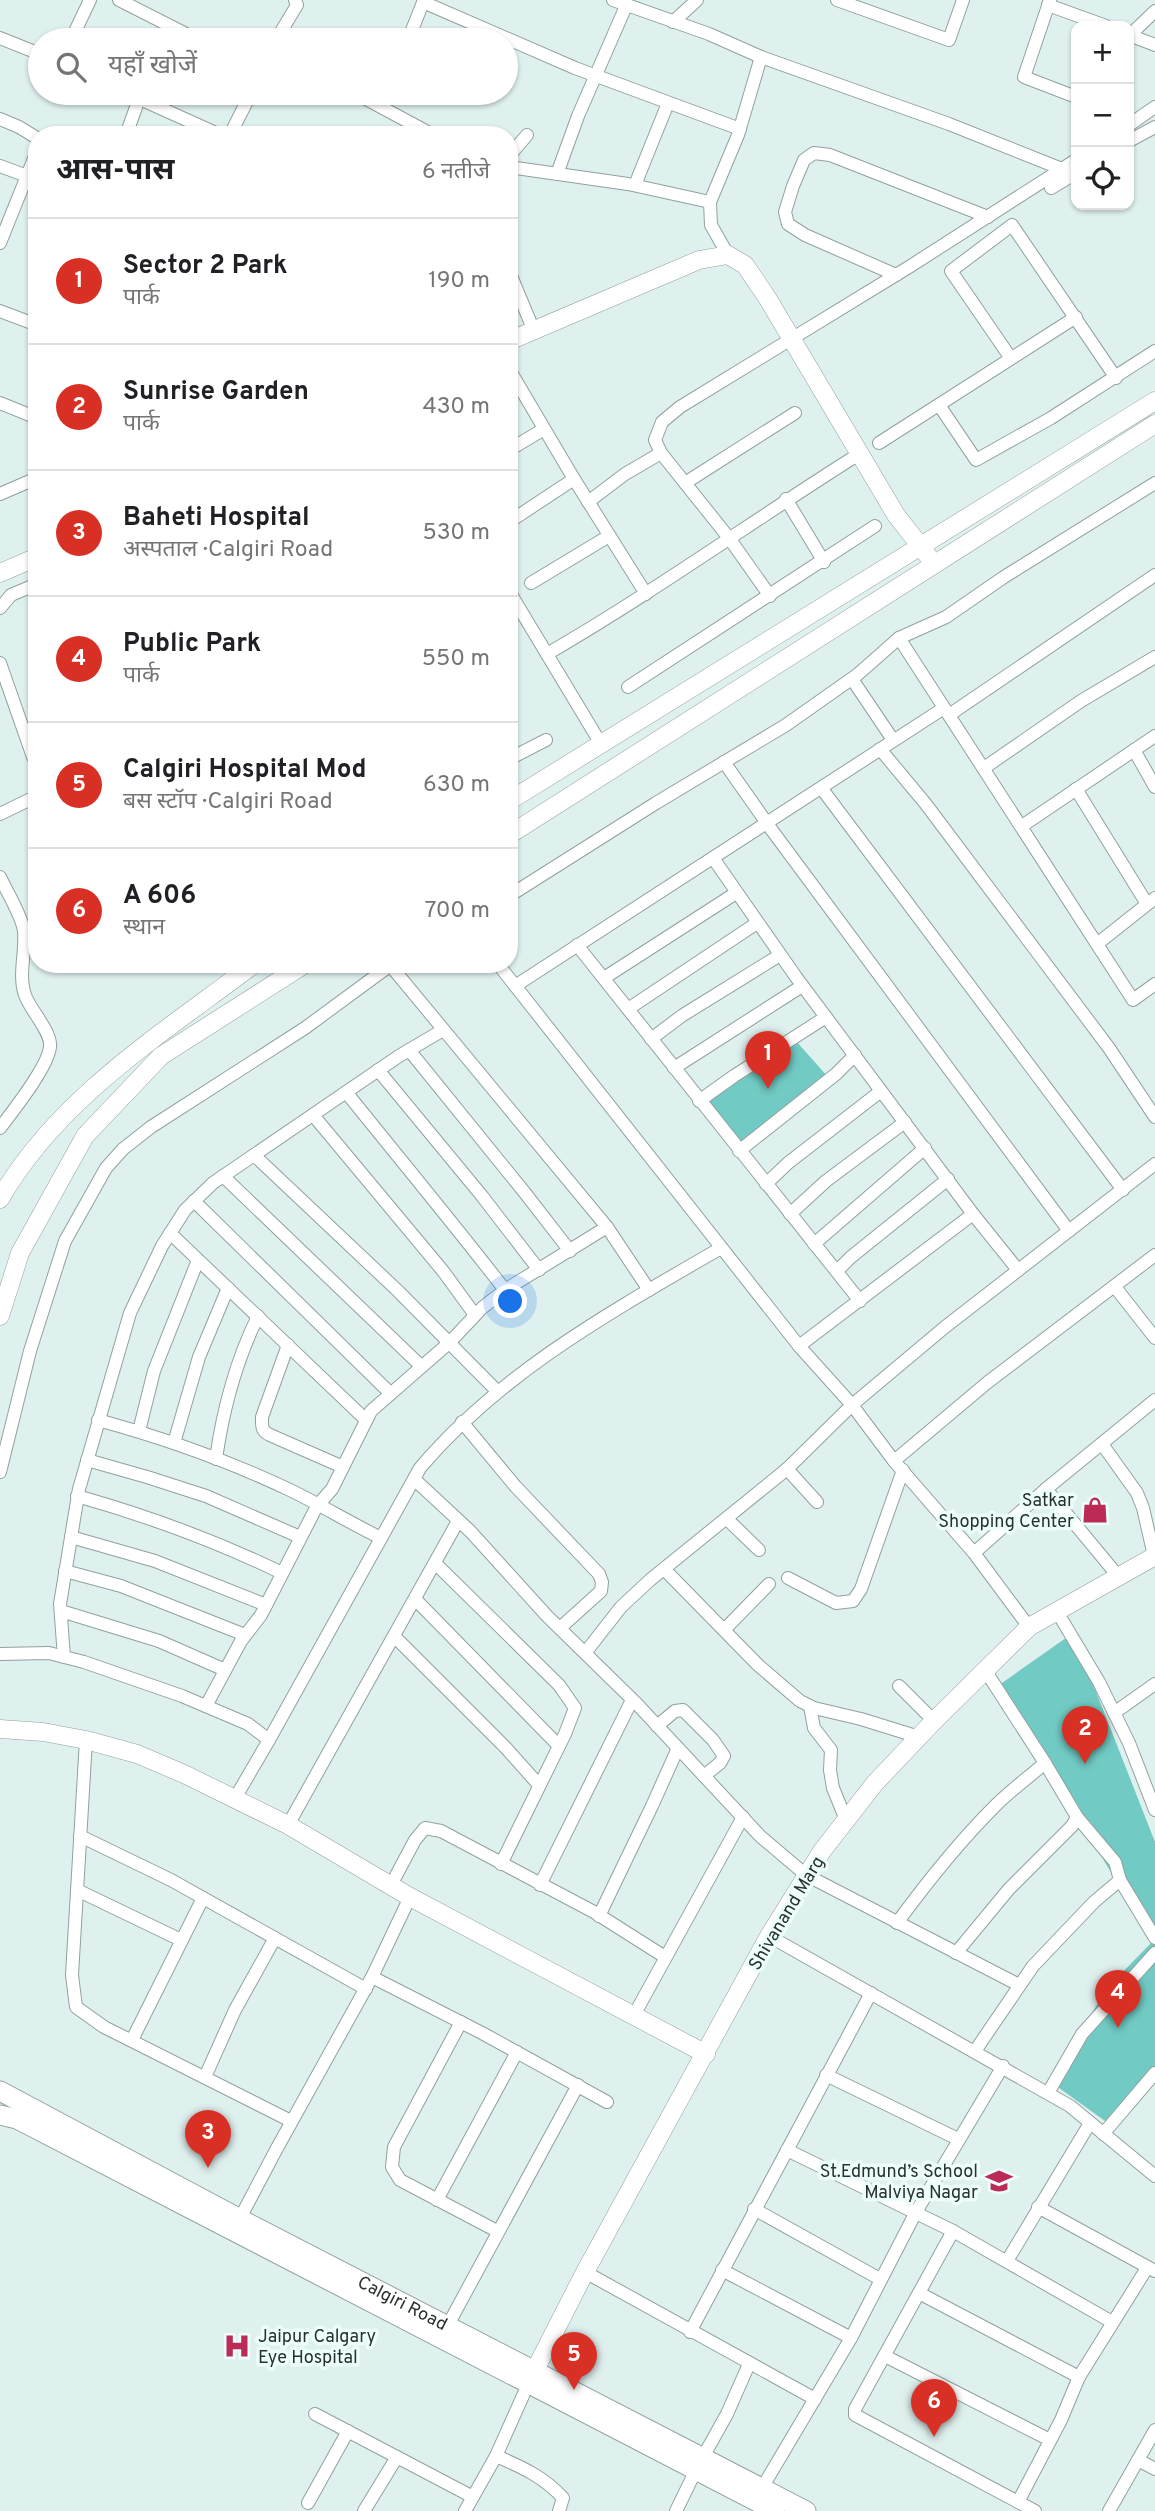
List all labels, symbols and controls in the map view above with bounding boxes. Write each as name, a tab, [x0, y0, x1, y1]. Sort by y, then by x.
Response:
map controls	[1071, 21, 1134, 210]
button: +	[1071, 21, 1134, 84]
search box	[28, 28, 518, 105]
icon: search	[52, 48, 90, 86]
text: यहाँ खोजें	[108, 50, 197, 83]
button: −	[1071, 84, 1134, 147]
button: locate	[1071, 147, 1134, 210]
text: आस-पास	[56, 153, 174, 190]
text: 6 नतीजे	[422, 158, 490, 187]
text: Sector 2 Park	[123, 250, 288, 283]
text: 1	[74, 267, 84, 296]
text: 190 m	[428, 267, 490, 296]
text: पार्क	[123, 284, 160, 313]
text: Sunrise Garden	[123, 376, 309, 409]
text: 2	[72, 393, 86, 422]
text: 430 m	[422, 393, 490, 422]
text: पार्क	[123, 410, 160, 439]
text: Baheti Hospital	[123, 502, 310, 535]
text: 3	[72, 519, 86, 548]
text: 530 m	[422, 519, 490, 548]
text: अस्पताल · Calgiri Road	[123, 536, 333, 565]
text: Public Park	[123, 628, 261, 661]
text: 4	[72, 645, 86, 674]
text: 550 m	[422, 645, 490, 674]
text: पार्क	[123, 662, 160, 691]
text: Calgiri Hospital Mod	[123, 754, 367, 787]
text: 5	[72, 771, 86, 800]
text: 630 m	[423, 771, 490, 800]
text: बस स्टॉप · Calgiri Road	[123, 788, 333, 817]
text: A 606	[123, 880, 196, 913]
text: 6	[72, 897, 86, 926]
text: 700 m	[424, 897, 490, 926]
text: स्थान	[123, 914, 165, 943]
pin: 1	[745, 1031, 791, 1089]
your location	[493, 1284, 527, 1318]
place label: Satkar Shopping Center	[938, 1490, 1074, 1534]
shop icon: Satkar Shopping Center	[1080, 1495, 1110, 1525]
pin: 2	[1062, 1706, 1108, 1764]
street label: Shivanand Marg	[744, 1853, 830, 1975]
pin: 4	[1095, 1970, 1141, 2028]
pin: 3	[185, 2110, 231, 2168]
place label: St.Edmund’s School Malviya Nagar	[820, 2161, 978, 2205]
school or university icon: St.Edmund’s School Malviya Nagar	[984, 2166, 1014, 2196]
street label: Calgiri Road	[353, 2272, 451, 2337]
place label: Jaipur Calgary Eye Hospital	[258, 2326, 376, 2370]
hospital icon: Jaipur Calgary Eye Hospital	[222, 2331, 252, 2361]
pin: 5	[551, 2332, 597, 2390]
pin: 6	[911, 2379, 957, 2437]

